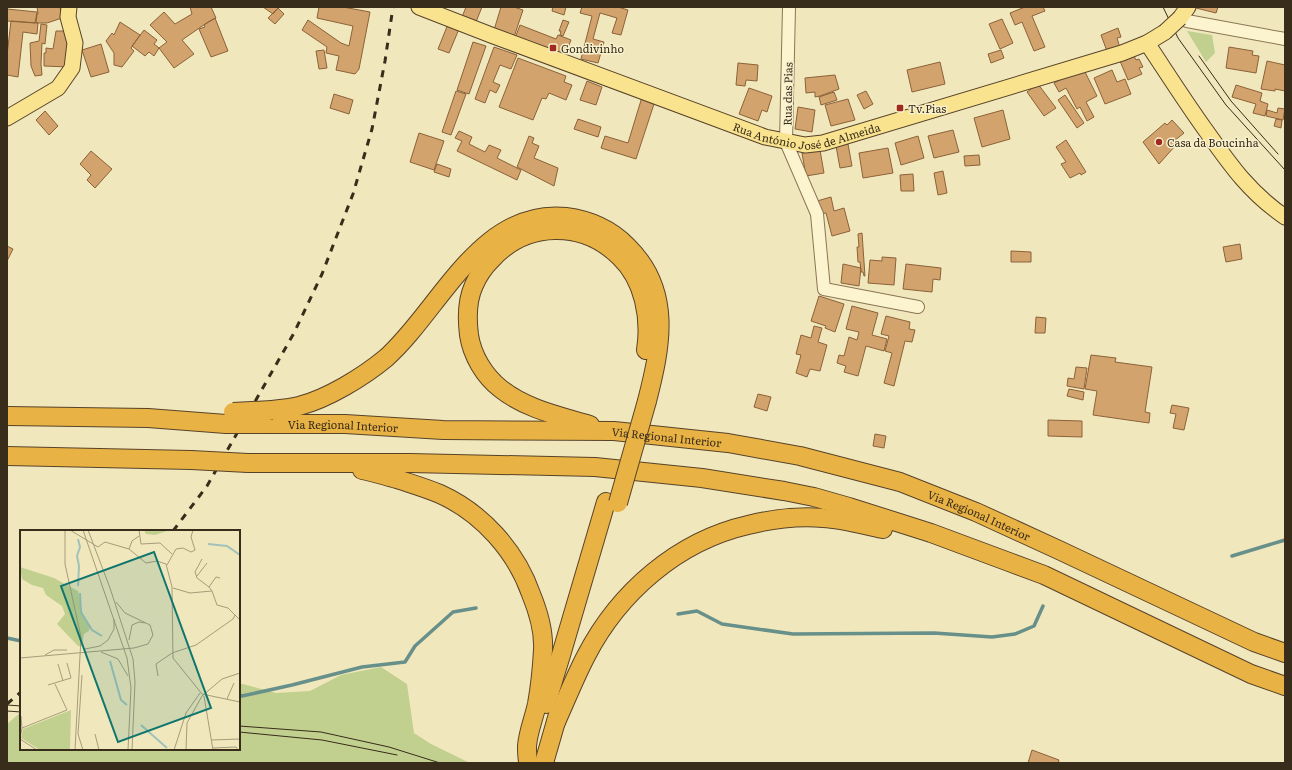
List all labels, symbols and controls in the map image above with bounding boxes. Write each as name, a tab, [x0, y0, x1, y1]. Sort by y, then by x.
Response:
place label: Gondivinho	[561, 40, 624, 56]
marker: Gondivinho	[548, 43, 558, 53]
street label: Rua das Pias	[778, 62, 796, 126]
place label: Tv.Pias	[908, 100, 946, 116]
marker: Tv.Pias	[895, 103, 905, 113]
street label: Rua António José de Almeida	[730, 116, 882, 132]
text: Rua António José de Almeida	[731, 118, 882, 153]
place label: Casa da Boucinha	[1167, 134, 1259, 150]
marker: Casa da Boucinha	[1154, 137, 1164, 147]
street label: Via Regional Interior	[288, 416, 399, 435]
street label: Via Regional Interior	[611, 423, 723, 450]
street label: Via Regional Interior	[925, 486, 1034, 544]
inset map	[20, 530, 240, 750]

